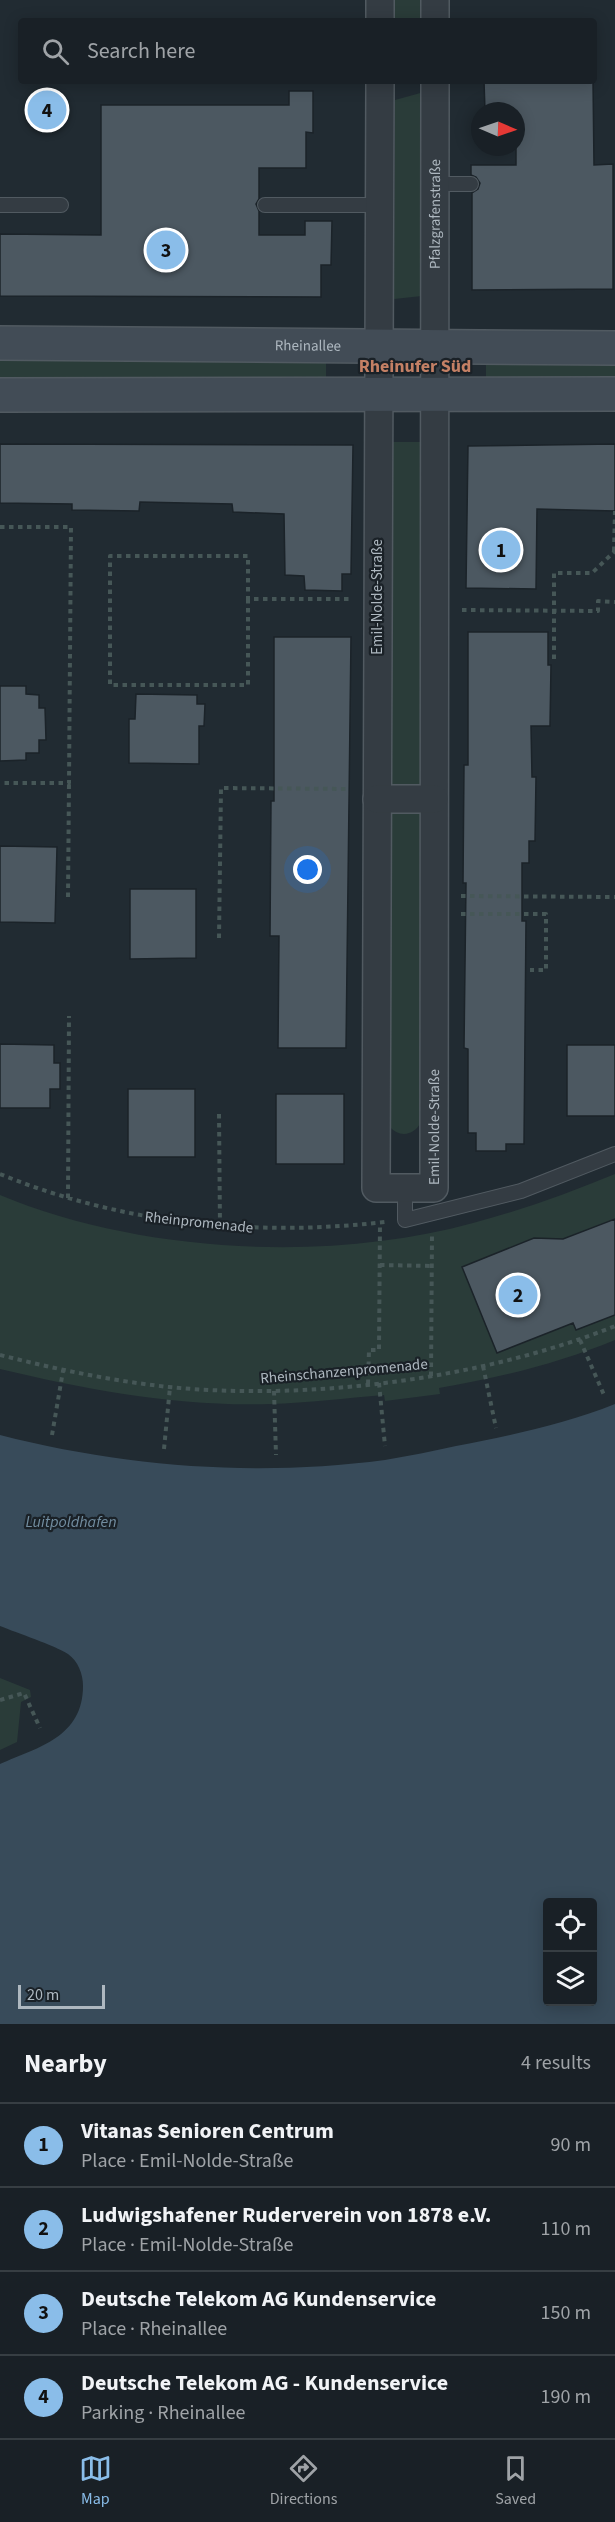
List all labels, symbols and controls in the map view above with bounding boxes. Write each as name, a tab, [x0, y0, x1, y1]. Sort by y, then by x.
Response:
search box	[18, 18, 597, 84]
icon: search	[39, 35, 72, 68]
text: Search here	[87, 35, 195, 67]
pin: 4	[28, 88, 66, 132]
north arrow	[471, 102, 525, 156]
street label: Pfalzgrafenstraße	[425, 159, 446, 269]
pin: 3	[146, 228, 186, 272]
street label: Rheinallee	[275, 335, 341, 357]
district label: Rheinufer Süd	[359, 354, 471, 379]
pin: 1	[482, 528, 520, 572]
street label: Emil-Nolde-Straße	[367, 539, 388, 655]
your location	[293, 855, 322, 884]
street label: Emil-Nolde-Straße	[424, 1069, 445, 1185]
street label: Rheinpromenade	[144, 1206, 254, 1239]
pin: 2	[498, 1272, 538, 1318]
street label: Rheinschanzenpromenade	[260, 1354, 429, 1389]
water label: Luitpoldhafen	[25, 1511, 117, 1533]
map controls	[543, 1898, 597, 2006]
button: locate	[543, 1898, 597, 1952]
button: layers	[543, 1952, 597, 2006]
scale bar	[18, 1982, 105, 2010]
text: 20 m	[27, 1984, 59, 2006]
text: Nearby	[24, 2045, 107, 2082]
text: 4 results	[521, 2049, 591, 2077]
text: Vitanas Senioren Centrum	[81, 2115, 334, 2147]
text: 1	[38, 2131, 49, 2159]
text: 90 m	[551, 2131, 591, 2159]
text: Place · Emil-Nolde-Straße	[81, 2147, 293, 2175]
text: Ludwigshafener Ruderverein von 1878 e.V.	[81, 2199, 491, 2231]
text: 2	[38, 2215, 49, 2243]
text: 110 m	[541, 2215, 591, 2243]
text: Place · Emil-Nolde-Straße	[81, 2231, 293, 2259]
text: Deutsche Telekom AG Kundenservice	[81, 2283, 436, 2315]
text: 3	[38, 2299, 49, 2327]
text: 150 m	[541, 2299, 591, 2327]
text: Place · Rheinallee	[81, 2315, 227, 2343]
text: Deutsche Telekom AG - Kundenservice	[81, 2367, 448, 2399]
text: 4	[38, 2383, 49, 2411]
text: 190 m	[541, 2383, 591, 2411]
text: Parking · Rheinallee	[81, 2399, 245, 2427]
tab: Map	[79, 2452, 112, 2510]
tab: Directions	[270, 2452, 337, 2510]
tab: Saved	[495, 2452, 536, 2510]

